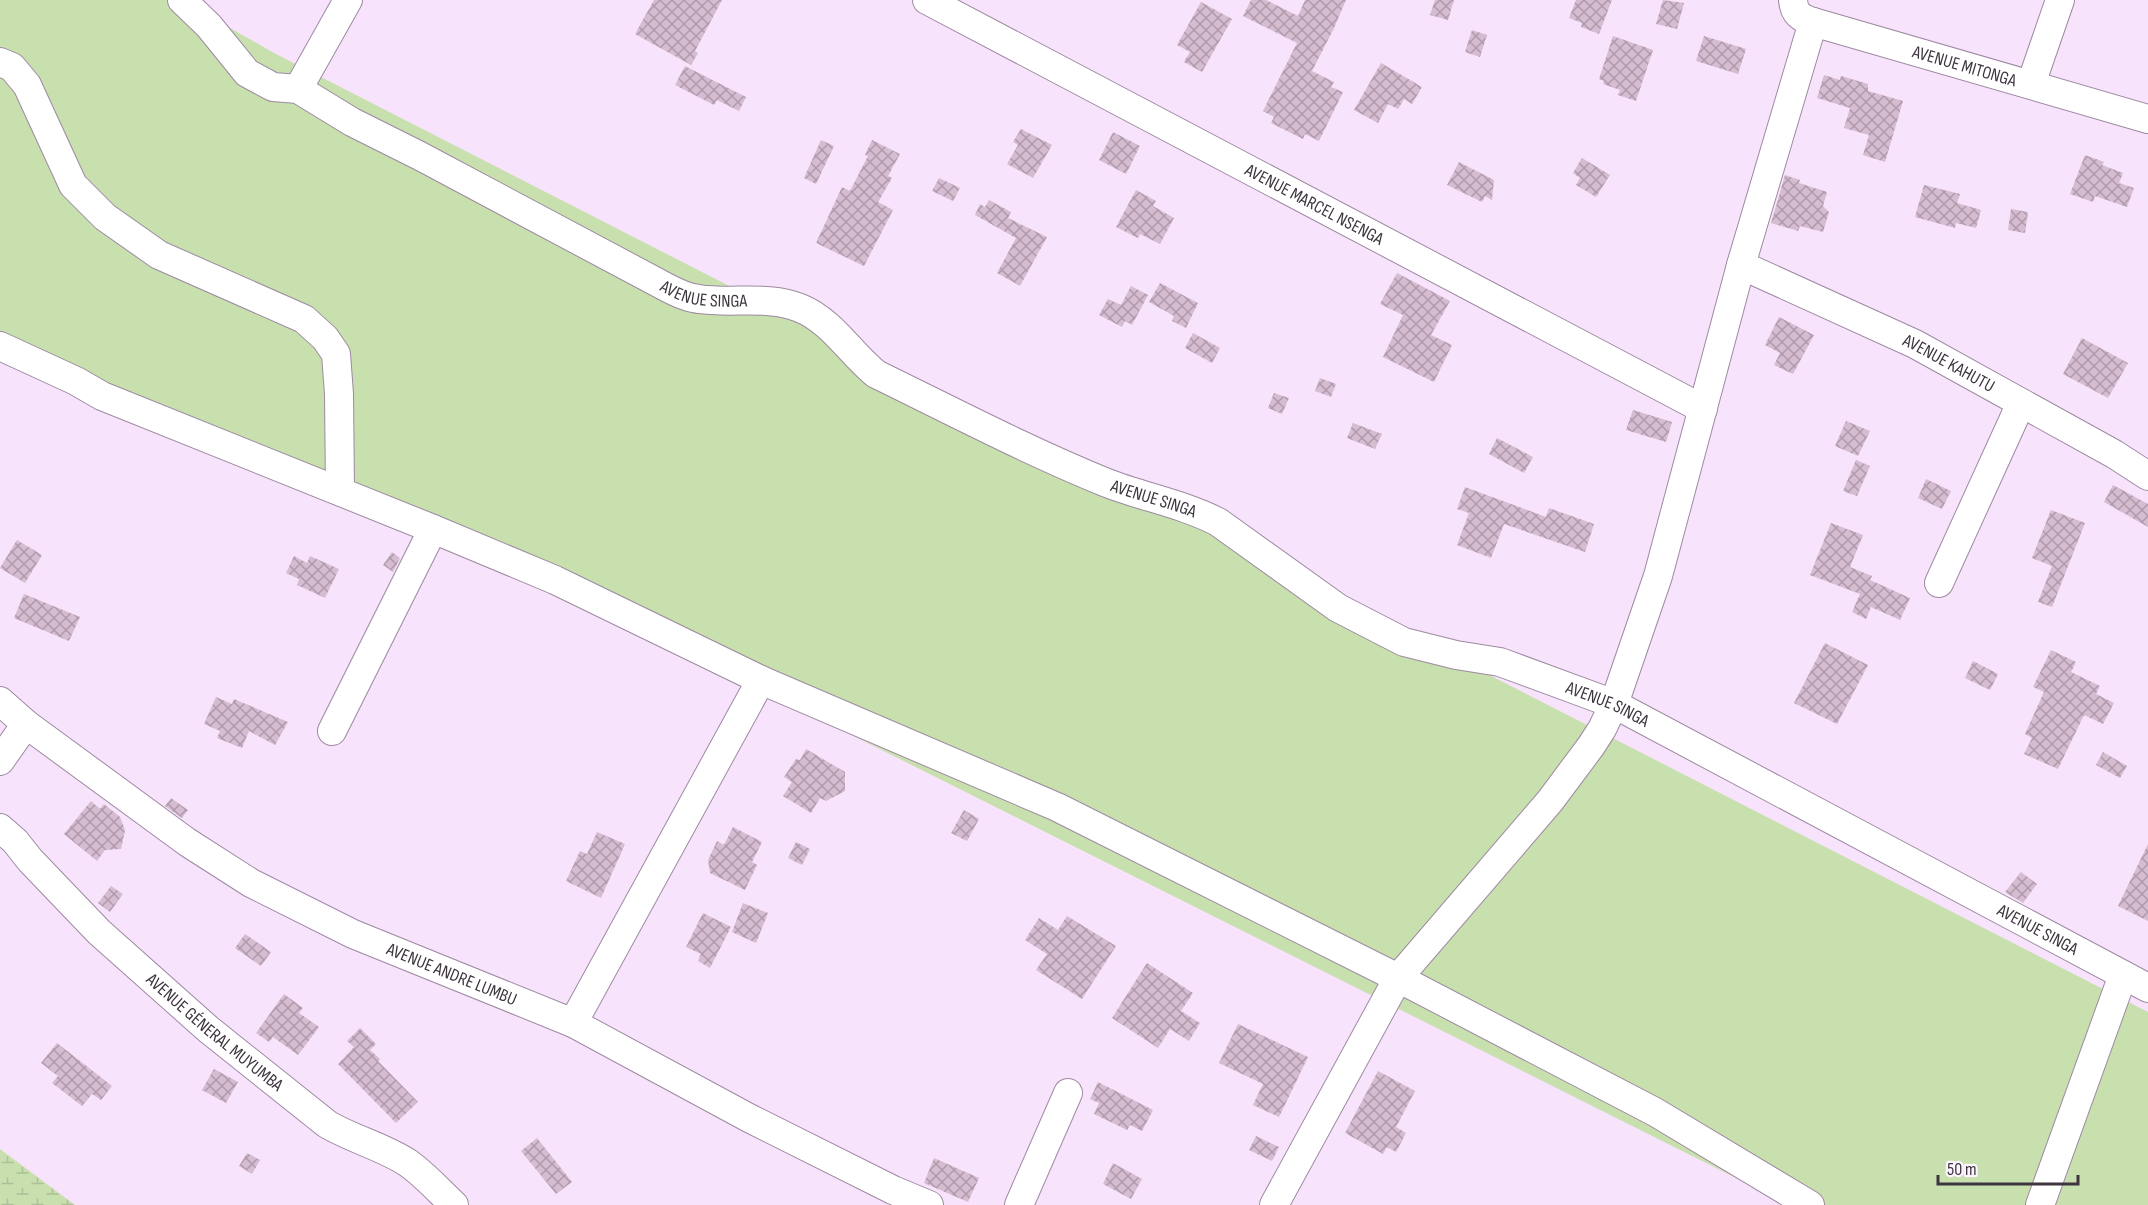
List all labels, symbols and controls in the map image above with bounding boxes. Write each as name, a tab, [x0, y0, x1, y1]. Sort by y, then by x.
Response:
street label: AVENUE MITONGA	[1909, 41, 2019, 91]
street label: AVENUE MARCEL NSENGA	[1240, 159, 1387, 250]
street label: AVENUE SINGA	[656, 276, 748, 312]
street label: AVENUE KAHUTU	[1899, 330, 1998, 397]
street label: AVENUE SINGA	[1107, 475, 1200, 523]
street label: AVENUE SINGA	[1562, 677, 1653, 732]
street label: AVENUE SINGA	[1993, 899, 2082, 960]
street label: AVENUE ANDRE LUMBU	[383, 938, 520, 1010]
street label: AVENUE GÉNERAL MUYUMBA	[141, 969, 287, 1096]
scale bar	[1938, 1148, 2078, 1186]
text: 50 m	[1947, 1159, 1977, 1180]

